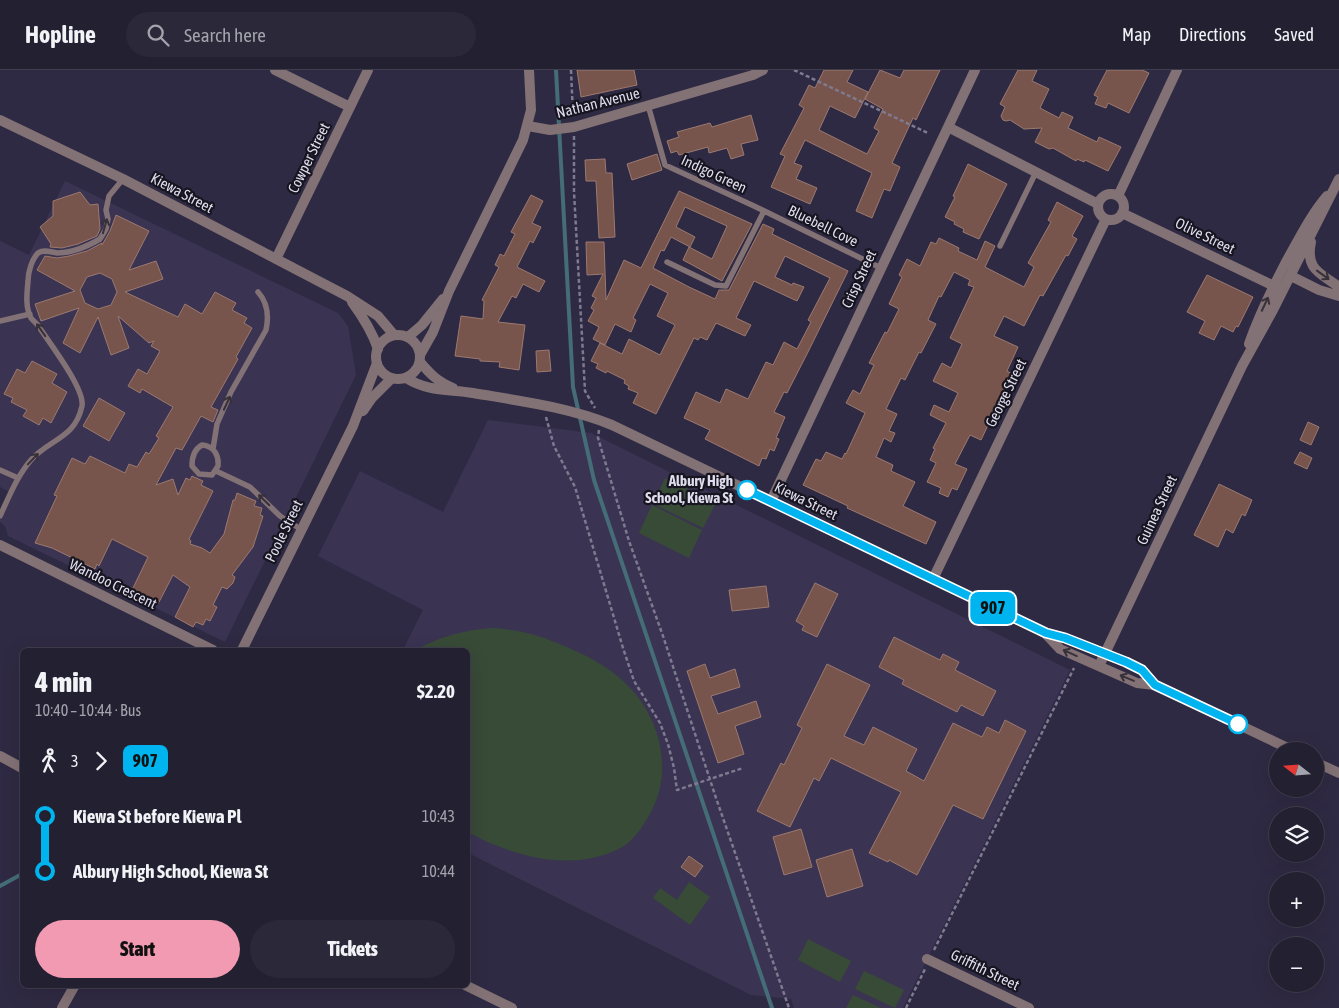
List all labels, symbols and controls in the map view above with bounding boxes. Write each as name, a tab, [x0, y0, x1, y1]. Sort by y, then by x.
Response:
search box	[126, 12, 476, 57]
text: Hopline	[25, 21, 96, 48]
icon: search	[144, 21, 172, 49]
text: Search here	[184, 24, 266, 46]
text: Map	[1122, 24, 1151, 45]
text: Directions	[1179, 24, 1246, 45]
text: Saved	[1274, 24, 1314, 45]
street label: Nathan Avenue	[554, 84, 641, 121]
street label: Cowper Street	[284, 120, 333, 196]
street label: Indigo Green	[679, 151, 750, 196]
street label: Kiewa Street	[148, 169, 216, 216]
street label: Bluebell Cove	[786, 201, 861, 250]
street label: Olive Street	[1173, 214, 1238, 257]
one-way arrow	[101, 218, 110, 234]
street label: Crisp Street	[838, 247, 879, 310]
one-way arrow	[1316, 270, 1329, 281]
one-way arrow	[1261, 297, 1270, 312]
one-way arrow	[36, 323, 46, 337]
street label: George Street	[982, 356, 1029, 430]
one-way arrow	[222, 395, 232, 410]
one-way arrow	[27, 453, 39, 465]
place label: Albury High School, Kiewa St	[645, 472, 734, 506]
street label: Guinea Street	[1133, 472, 1180, 547]
street label: Kiewa Street	[772, 478, 841, 523]
marker: Albury High School, Kiewa St	[737, 480, 757, 500]
one-way arrow	[258, 494, 270, 506]
street label: Poole Street	[261, 497, 306, 565]
street label: Wandoo Crescent	[67, 555, 160, 612]
line badge: 907	[964, 592, 1022, 624]
text: 907	[980, 597, 1006, 618]
one-way arrow	[1063, 648, 1078, 658]
text: 4 min	[35, 666, 92, 698]
one-way arrow	[1119, 673, 1134, 682]
text: $2.20	[417, 680, 455, 702]
text: 10:40 – 10:44 · Bus	[35, 701, 141, 719]
unlabelled marker	[1228, 714, 1248, 734]
north arrow	[1269, 742, 1324, 798]
map controls	[1269, 742, 1324, 992]
icon: walk	[35, 747, 63, 775]
icon: forward	[87, 747, 115, 775]
text: 907	[133, 750, 158, 771]
text: 3	[71, 752, 79, 770]
text: Kiewa St before Kiewa Pl	[73, 805, 241, 827]
text: 10:43	[422, 807, 455, 825]
button: layers	[1269, 807, 1324, 862]
text: Albury High School, Kiewa St	[73, 860, 268, 882]
text: 10:44	[422, 862, 455, 880]
button: +	[1269, 872, 1324, 927]
button: Start	[35, 920, 240, 978]
button: Tickets	[250, 920, 455, 978]
button: −	[1269, 937, 1324, 992]
street label: Griffith Street	[948, 946, 1022, 993]

